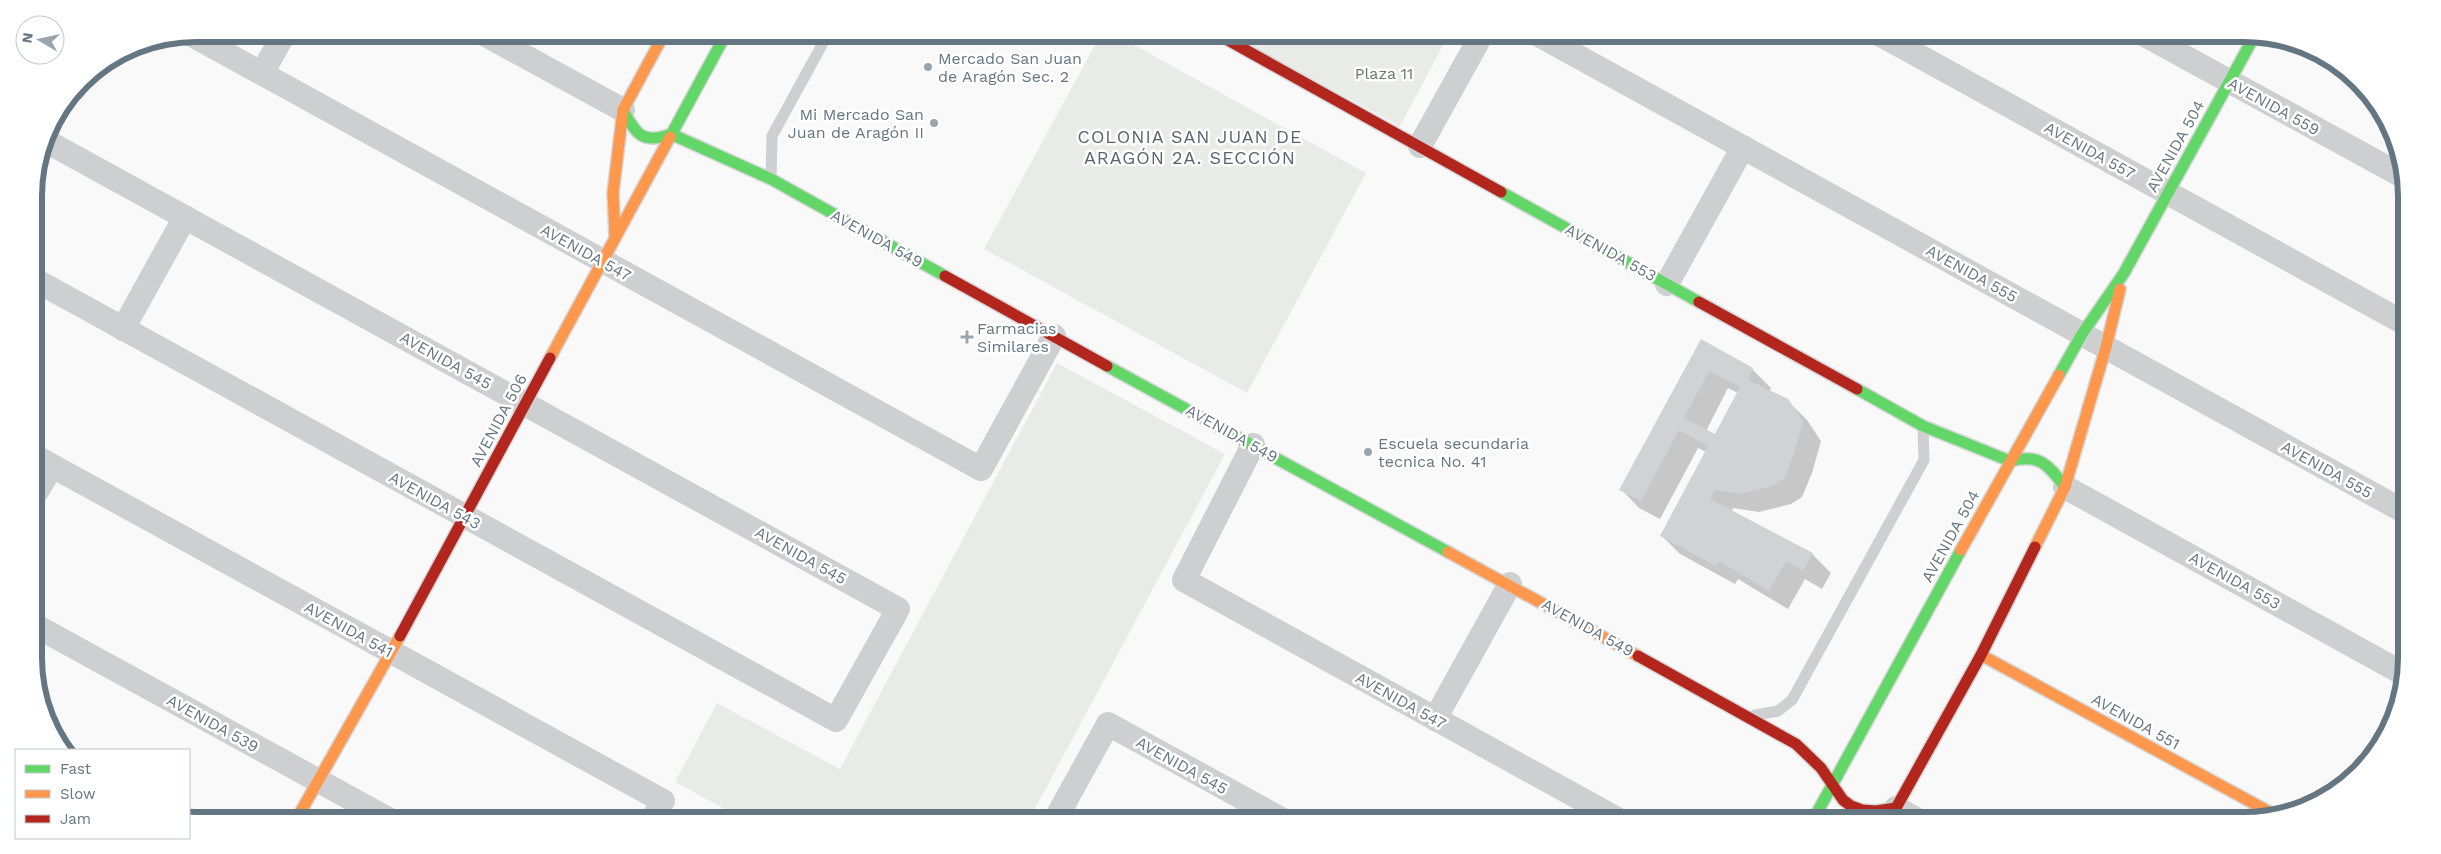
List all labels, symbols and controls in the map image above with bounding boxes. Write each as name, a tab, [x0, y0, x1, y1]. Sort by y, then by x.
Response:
north arrow	[15, 15, 65, 65]
text: N	[18, 32, 36, 44]
place label: Mercado San Juan de Aragón Sec. 2	[938, 49, 1082, 86]
marker: Mercado San Juan de Aragón Sec. 2	[922, 61, 934, 73]
park label: Plaza 11	[1355, 64, 1413, 83]
street label: AVENIDA 559	[2225, 73, 2323, 139]
street label: AVENIDA 504	[2142, 97, 2209, 196]
place label: Mi Mercado San Juan de Aragón II	[788, 105, 924, 142]
marker: Mi Mercado San Juan de Aragón II	[928, 117, 940, 129]
street label: AVENIDA 557	[2041, 118, 2138, 183]
district label: COLONIA SAN JUAN DE ARAGÓN 2A. SECCIÓN	[1078, 126, 1302, 168]
street label: AVENIDA 549	[827, 205, 926, 272]
street label: AVENIDA 547	[537, 220, 634, 285]
street label: AVENIDA 553	[1562, 220, 1660, 285]
street label: AVENIDA 555	[1923, 241, 2021, 306]
place label: Farmacias Similares	[977, 319, 1057, 356]
street label: AVENIDA 545	[397, 327, 495, 393]
marker: Farmacias Similares	[961, 331, 973, 343]
street label: AVENIDA 506	[466, 371, 531, 470]
street label: AVENIDA 549	[1182, 400, 1281, 467]
place label: Escuela secundaria tecnica No. 41	[1378, 434, 1529, 471]
street label: AVENIDA 555	[2278, 437, 2376, 502]
marker: Escuela secundaria tecnica No. 41	[1362, 446, 1374, 458]
street label: AVENIDA 543	[386, 467, 484, 533]
street label: AVENIDA 504	[1917, 487, 1984, 586]
street label: AVENIDA 545	[752, 522, 850, 588]
street label: AVENIDA 553	[2186, 548, 2284, 613]
street label: AVENIDA 549	[1538, 594, 1637, 661]
street label: AVENIDA 541	[301, 597, 396, 662]
street label: AVENIDA 547	[1352, 668, 1449, 733]
street label: AVENIDA 551	[2088, 689, 2183, 754]
street label: AVENIDA 539	[164, 690, 262, 756]
street label: AVENIDA 545	[1133, 732, 1231, 798]
legend	[15, 749, 190, 839]
text: Fast	[60, 760, 92, 778]
text: Slow	[60, 785, 96, 803]
text: Jam	[60, 810, 91, 828]

